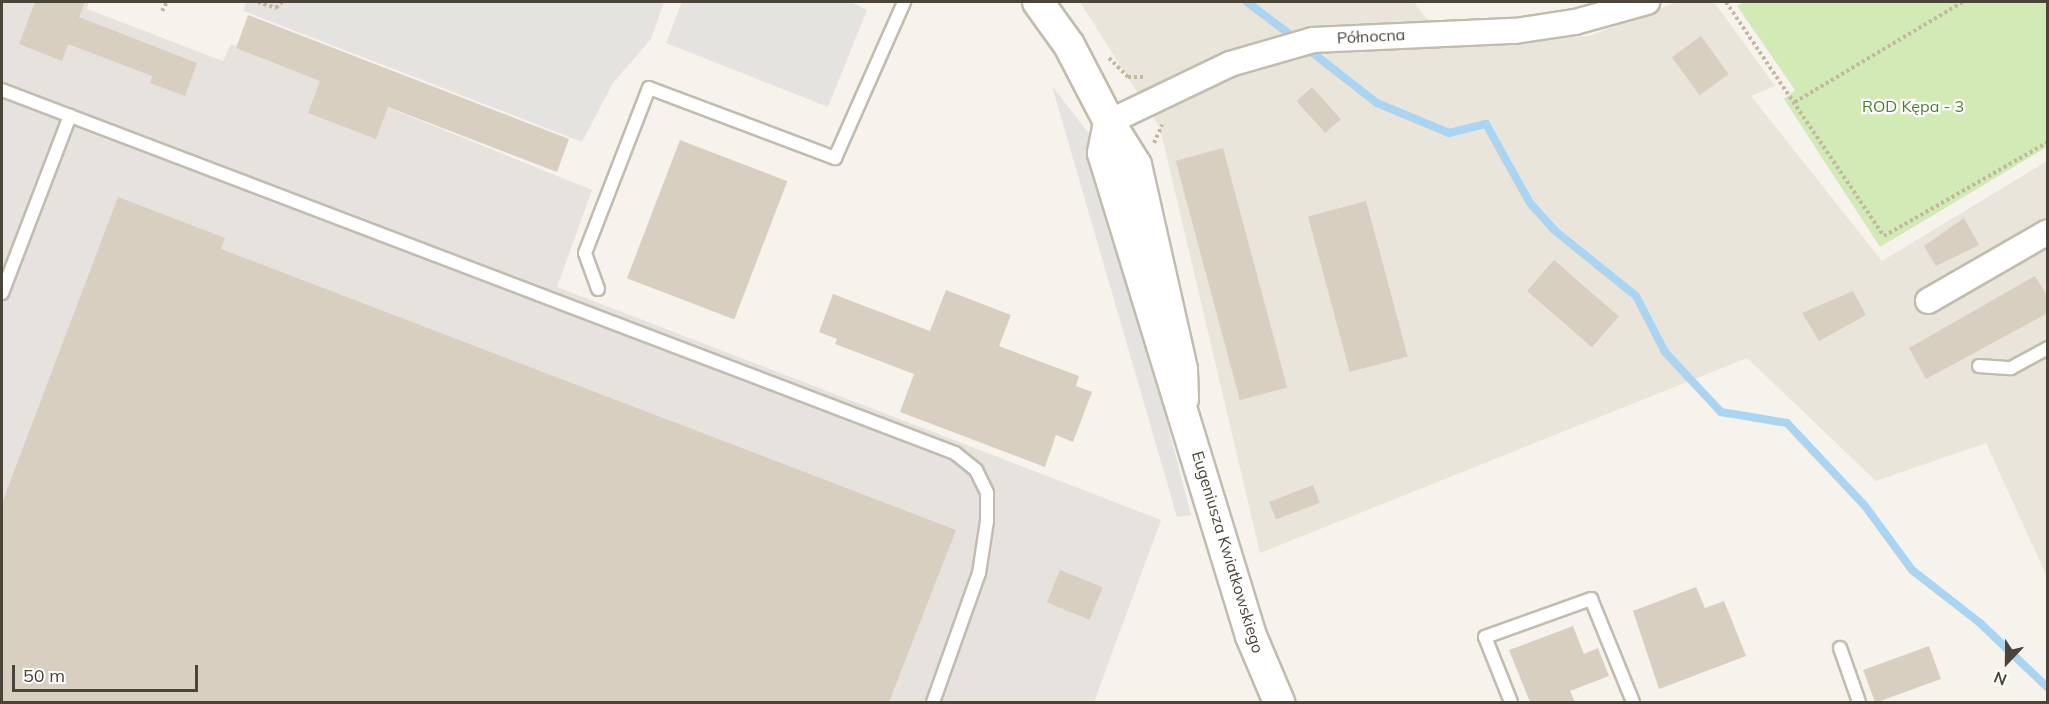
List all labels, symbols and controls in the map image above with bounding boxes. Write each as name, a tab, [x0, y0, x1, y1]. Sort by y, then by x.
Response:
street label: Północna	[1336, 25, 1406, 47]
park label: ROD Kępa - 3	[1862, 96, 1964, 116]
street label: Eugeniusza Kwiatkowskiego	[1188, 449, 1268, 655]
north arrow	[1977, 632, 2037, 692]
scale bar	[15, 653, 201, 691]
text: 50 m	[23, 664, 65, 687]
text: N	[1991, 667, 2010, 690]

